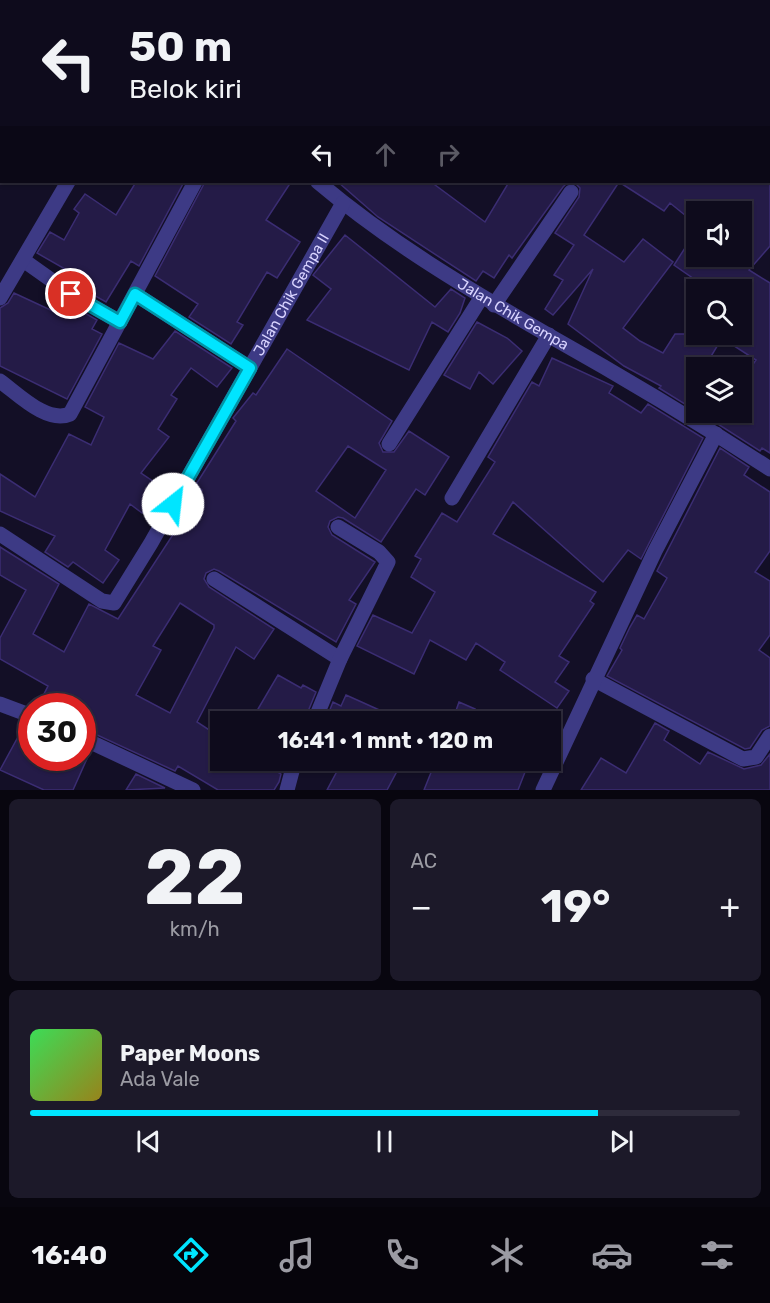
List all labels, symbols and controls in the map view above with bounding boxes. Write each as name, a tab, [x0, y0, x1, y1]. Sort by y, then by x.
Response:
text: 50 m	[129, 22, 232, 72]
icon: left	[30, 24, 108, 102]
text: Belok kiri	[129, 73, 242, 105]
icon: left	[306, 138, 339, 171]
icon: ahead	[369, 138, 402, 171]
icon: right	[432, 138, 465, 171]
map controls	[686, 201, 752, 423]
button: sound	[686, 201, 752, 267]
street label: Jalan Chik Gempa II	[250, 230, 333, 359]
pin	[45, 268, 96, 319]
street label: Jalan Chik Gempa	[454, 275, 572, 354]
icon: arrive	[54, 277, 87, 310]
button: search	[686, 279, 752, 345]
button: layers	[686, 357, 752, 423]
position arrow	[141, 472, 205, 536]
speed limit sign: 30	[18, 693, 96, 771]
text: 16:41 · 1 mnt · 120 m	[278, 727, 493, 754]
text: 22	[144, 831, 245, 924]
text: AC	[411, 849, 437, 873]
text: 19°	[541, 880, 611, 933]
text: −	[411, 887, 432, 926]
text: +	[719, 887, 740, 926]
text: km/h	[170, 917, 220, 941]
text: Paper Moons	[120, 1040, 260, 1067]
text: Ada Vale	[120, 1067, 200, 1091]
icon: previous	[132, 1125, 165, 1158]
icon: pause	[368, 1125, 401, 1158]
icon: next	[605, 1125, 638, 1158]
icon: directions	[170, 1234, 212, 1276]
icon: music	[276, 1234, 318, 1276]
icon: phone	[381, 1234, 423, 1276]
icon: climate	[486, 1234, 528, 1276]
icon: car	[591, 1234, 633, 1276]
icon: filters	[696, 1234, 738, 1276]
text: 16:40	[32, 1239, 107, 1271]

